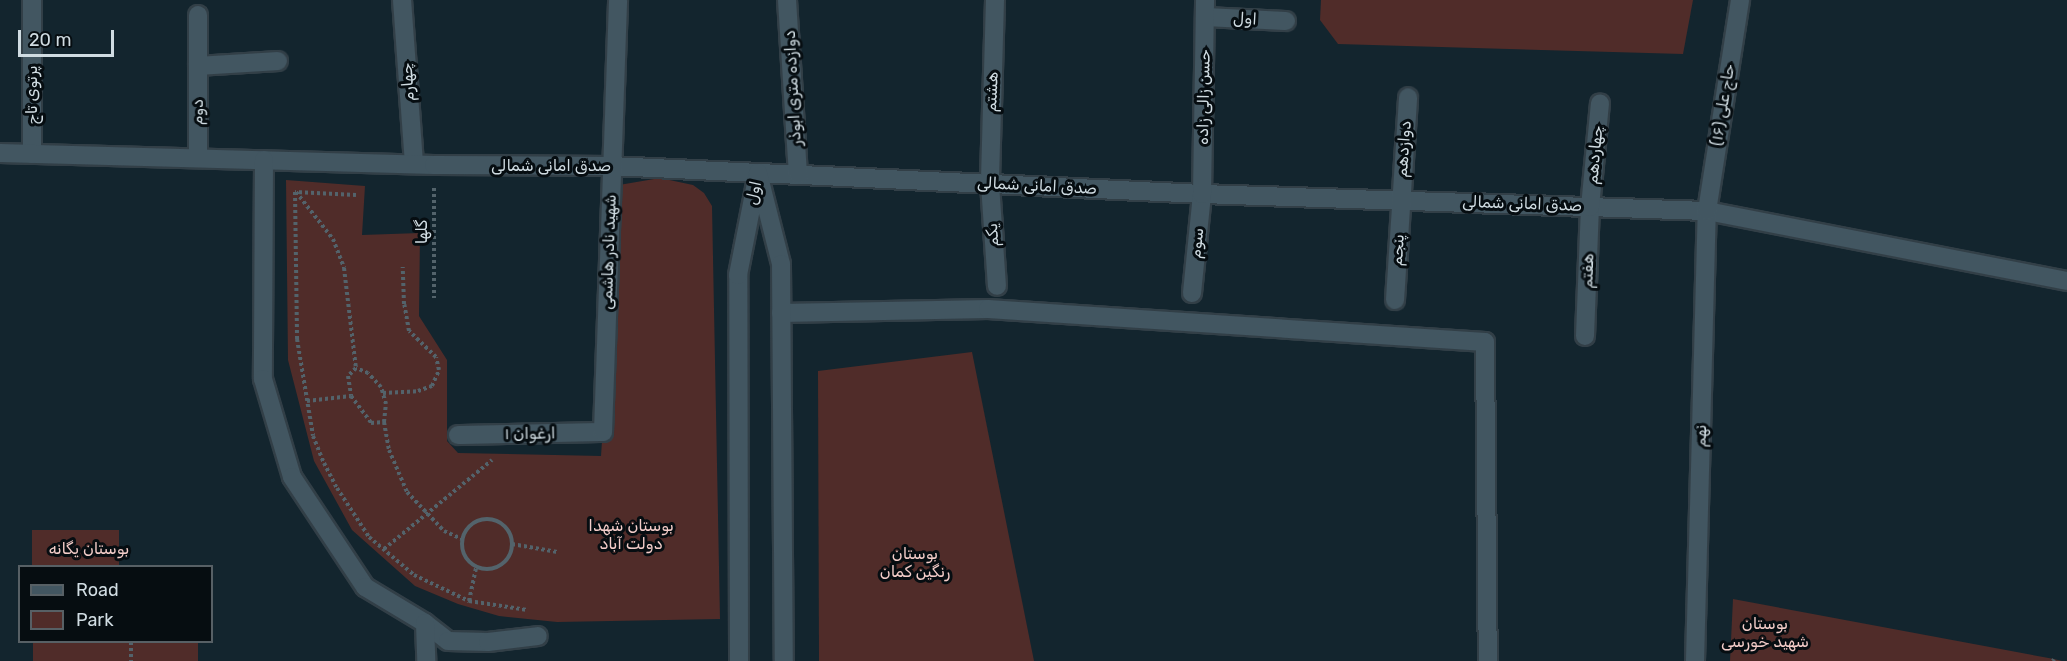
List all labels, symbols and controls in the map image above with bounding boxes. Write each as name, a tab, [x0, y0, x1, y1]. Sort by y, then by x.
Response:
street label: اول	[1233, 9, 1257, 29]
scale bar	[21, 18, 117, 56]
text: 20 m	[29, 29, 71, 51]
street label: دوازده متری ابوذر	[780, 30, 806, 146]
street label: حسن زالی زاده	[1194, 49, 1214, 145]
street label: چهارم	[397, 62, 419, 102]
street label: حاج علی (۱۶)	[1707, 63, 1739, 147]
street label: پرتوی تاج	[22, 65, 42, 125]
street label: هشتم	[982, 72, 1002, 112]
street label: دوم	[188, 99, 208, 125]
street label: دوازدهم	[1392, 120, 1416, 178]
street label: چهاردهم	[1583, 125, 1607, 185]
street label: صدق امانی شمالی	[491, 156, 611, 176]
street label: صدق امانی شمالی	[977, 173, 1097, 199]
street label: اول	[742, 179, 766, 207]
street label: صدق امانی شمالی	[1462, 192, 1582, 216]
street label: شهید نادر هاشمی	[597, 194, 621, 310]
street label: گلها	[412, 220, 432, 244]
street label: یکم	[983, 223, 1003, 247]
street label: سوم	[1186, 227, 1208, 259]
street label: پنجم	[1387, 234, 1409, 266]
street label: هفتم	[1578, 253, 1598, 289]
street label: ارغوان ۱	[504, 424, 556, 444]
street label: نهم	[1691, 424, 1711, 448]
park label: بوستان شهدا دولت آباد	[588, 516, 674, 554]
park label: بوستان یگانه	[49, 539, 129, 559]
park label: بوستان رنگین کمان	[880, 544, 950, 582]
legend	[18, 565, 213, 643]
text: Road	[76, 579, 119, 601]
text: Park	[76, 609, 113, 631]
park label: بوستان شهید خورسی	[1721, 614, 1809, 652]

